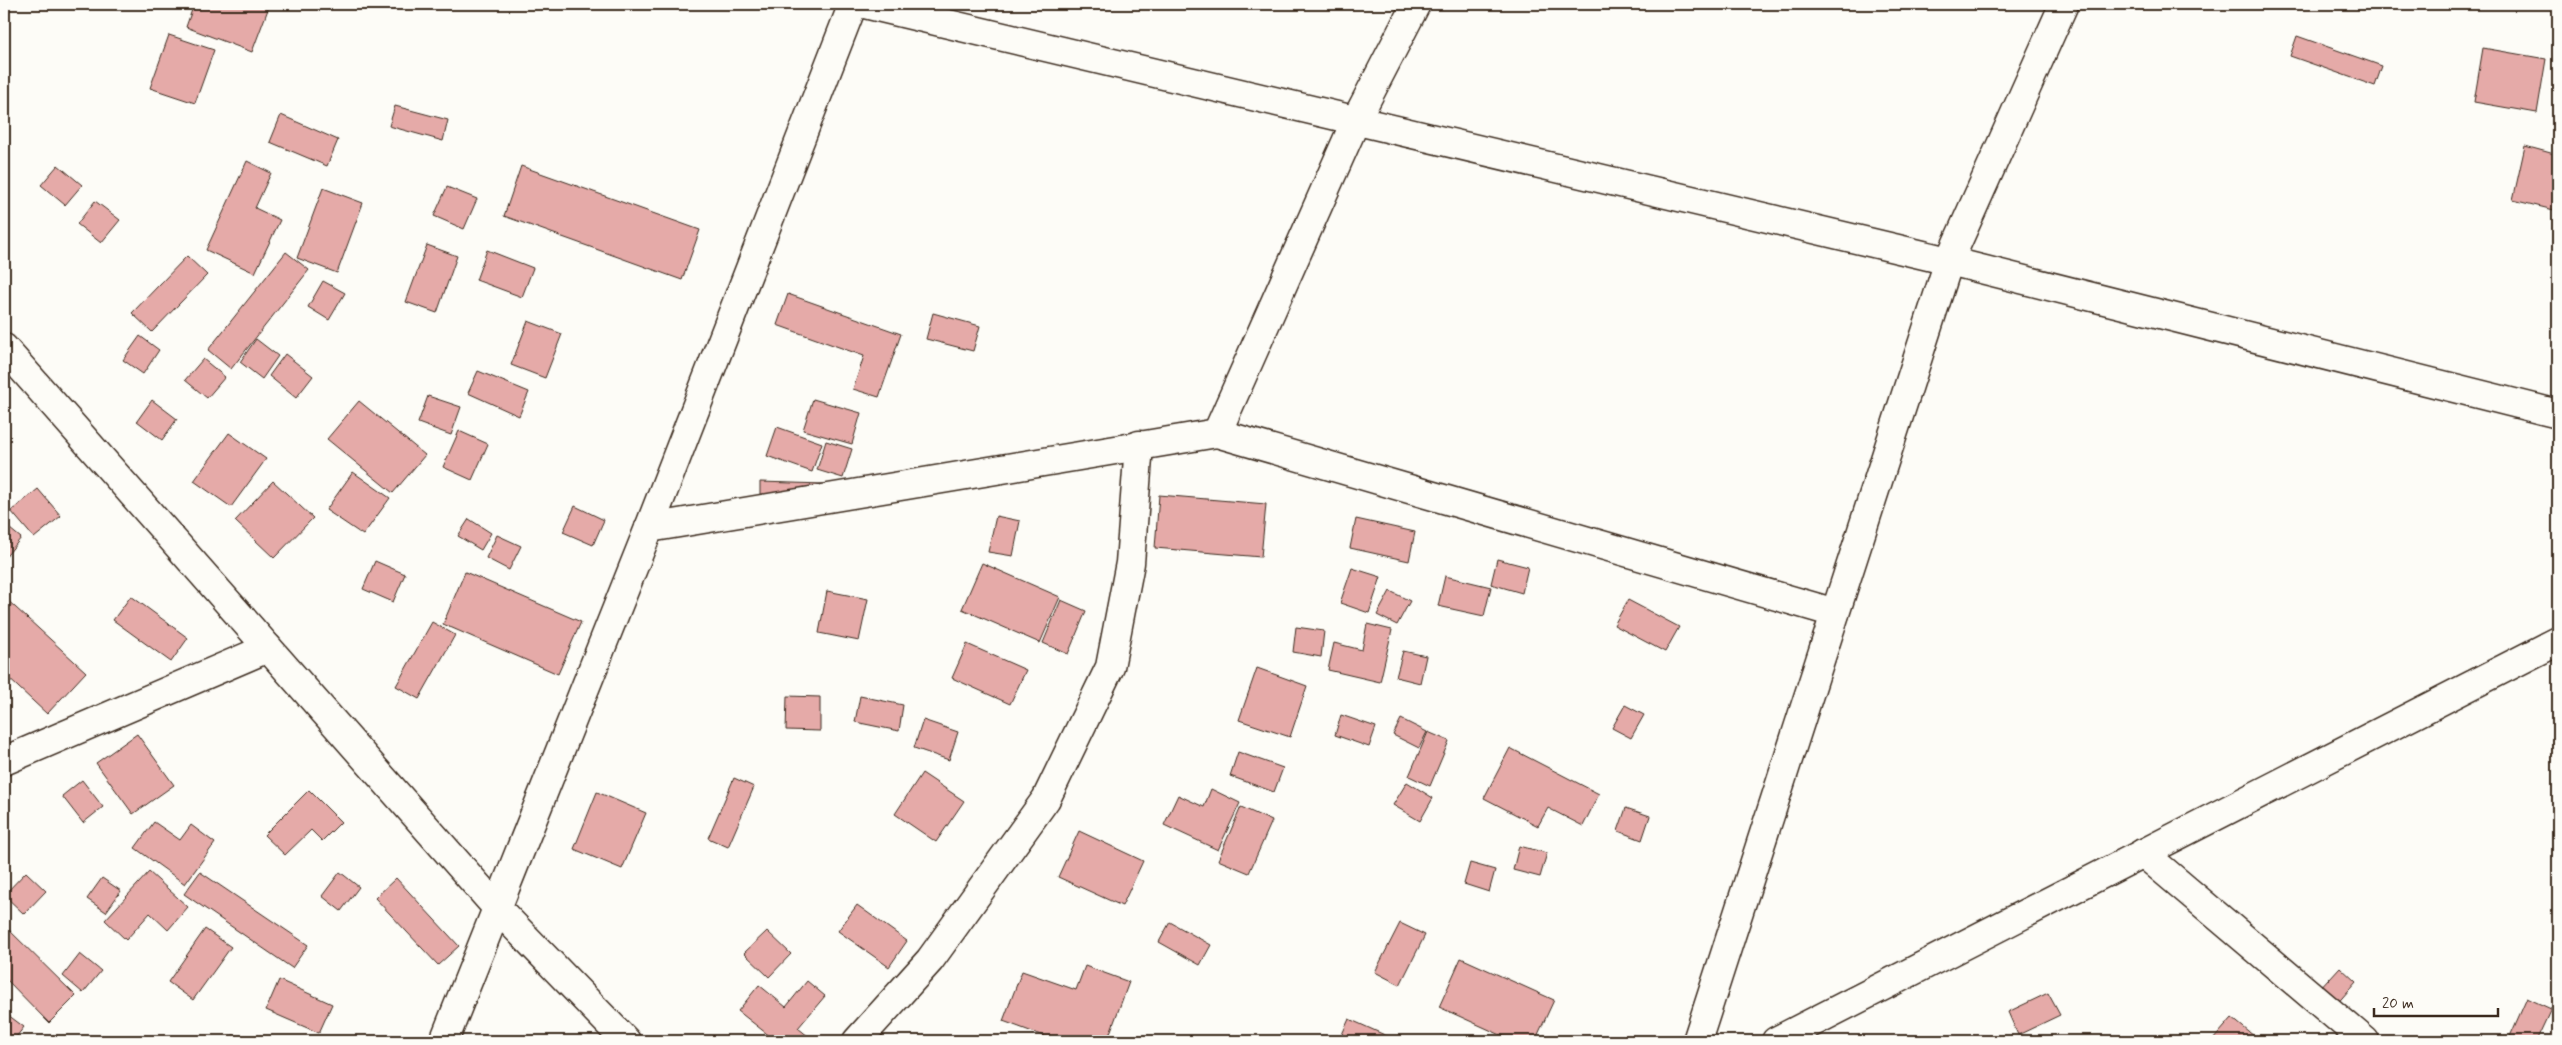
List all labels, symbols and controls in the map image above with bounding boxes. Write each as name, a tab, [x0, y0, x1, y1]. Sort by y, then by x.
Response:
scale bar	[2374, 985, 2498, 1017]
text: 20 m	[2382, 994, 2414, 1014]

